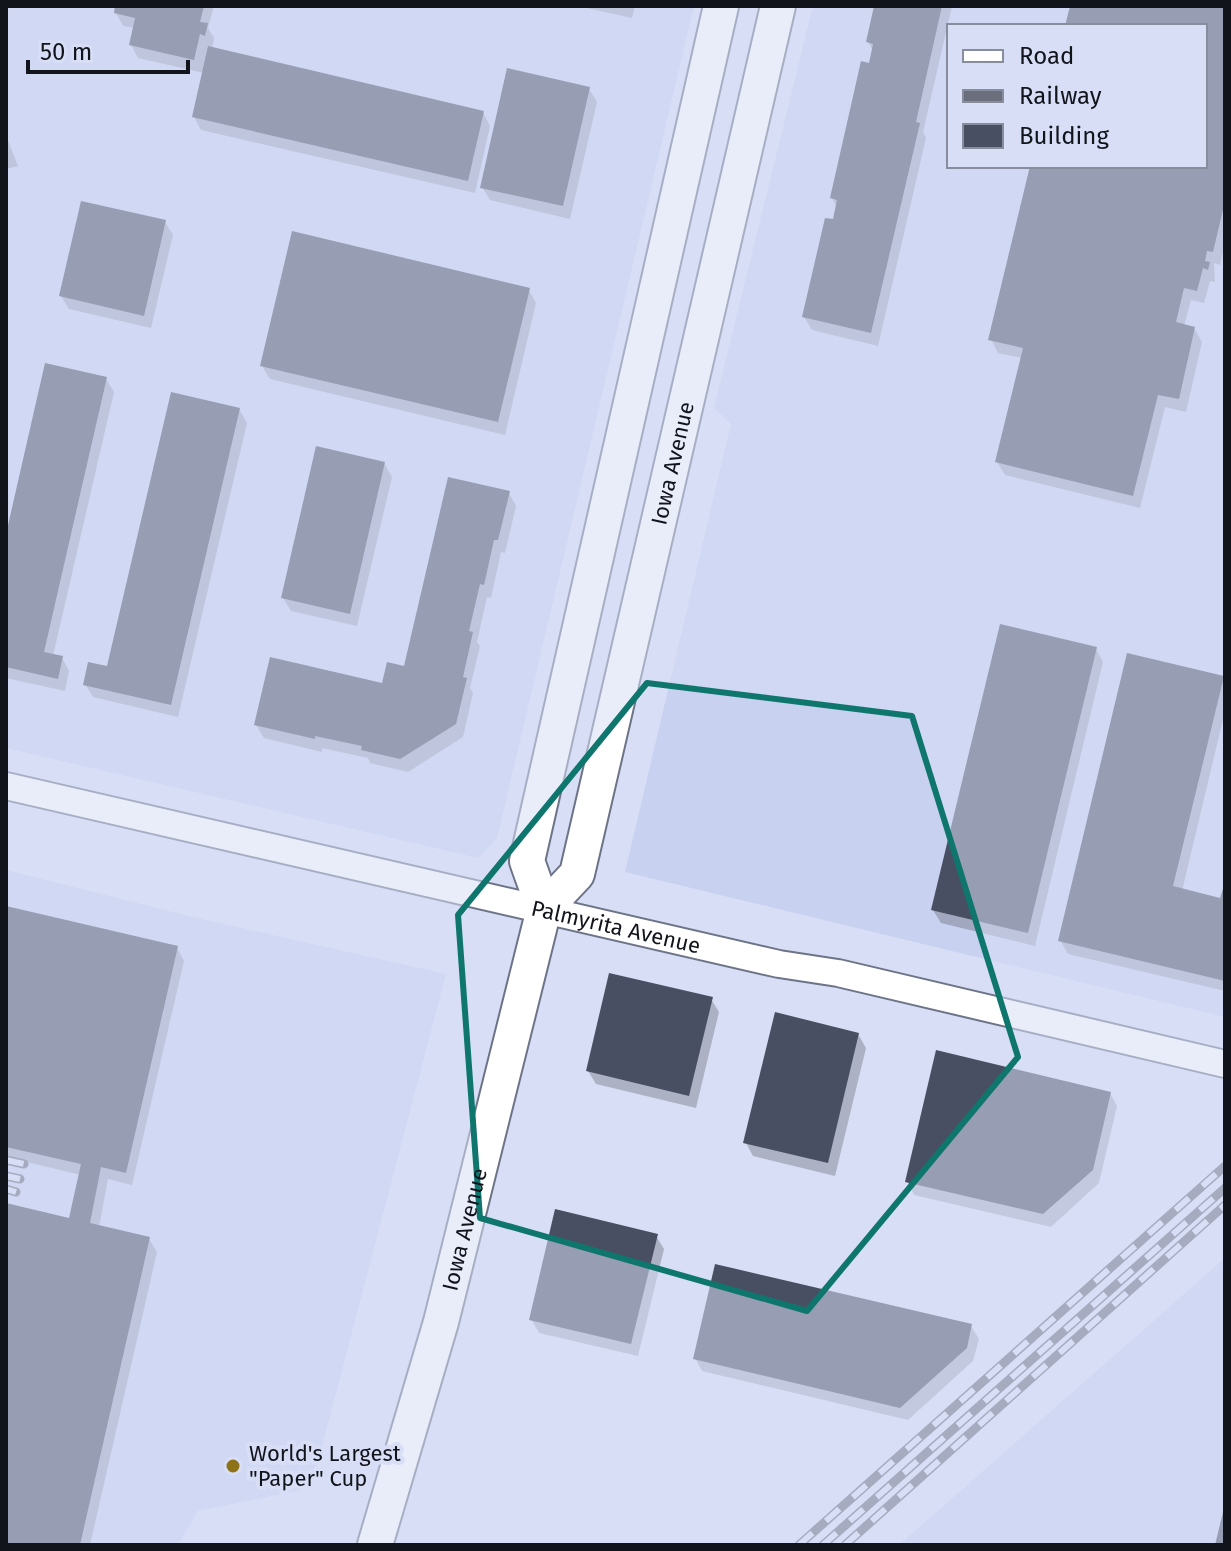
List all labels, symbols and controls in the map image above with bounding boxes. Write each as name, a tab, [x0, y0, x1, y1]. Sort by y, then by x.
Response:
scale bar	[28, 24, 188, 74]
legend	[947, 24, 1207, 168]
text: 50 m	[40, 38, 92, 66]
text: Road	[1019, 42, 1074, 70]
text: Railway	[1019, 82, 1102, 110]
text: Building	[1019, 122, 1109, 150]
street label: Iowa Avenue	[645, 399, 700, 528]
street label: Palmyrita Avenue	[529, 894, 703, 959]
street label: Iowa Avenue	[436, 1165, 493, 1294]
place label: World's Largest "Paper" Cup	[249, 1440, 401, 1492]
marker: World's Largest "Paper" Cup	[224, 1457, 242, 1475]

